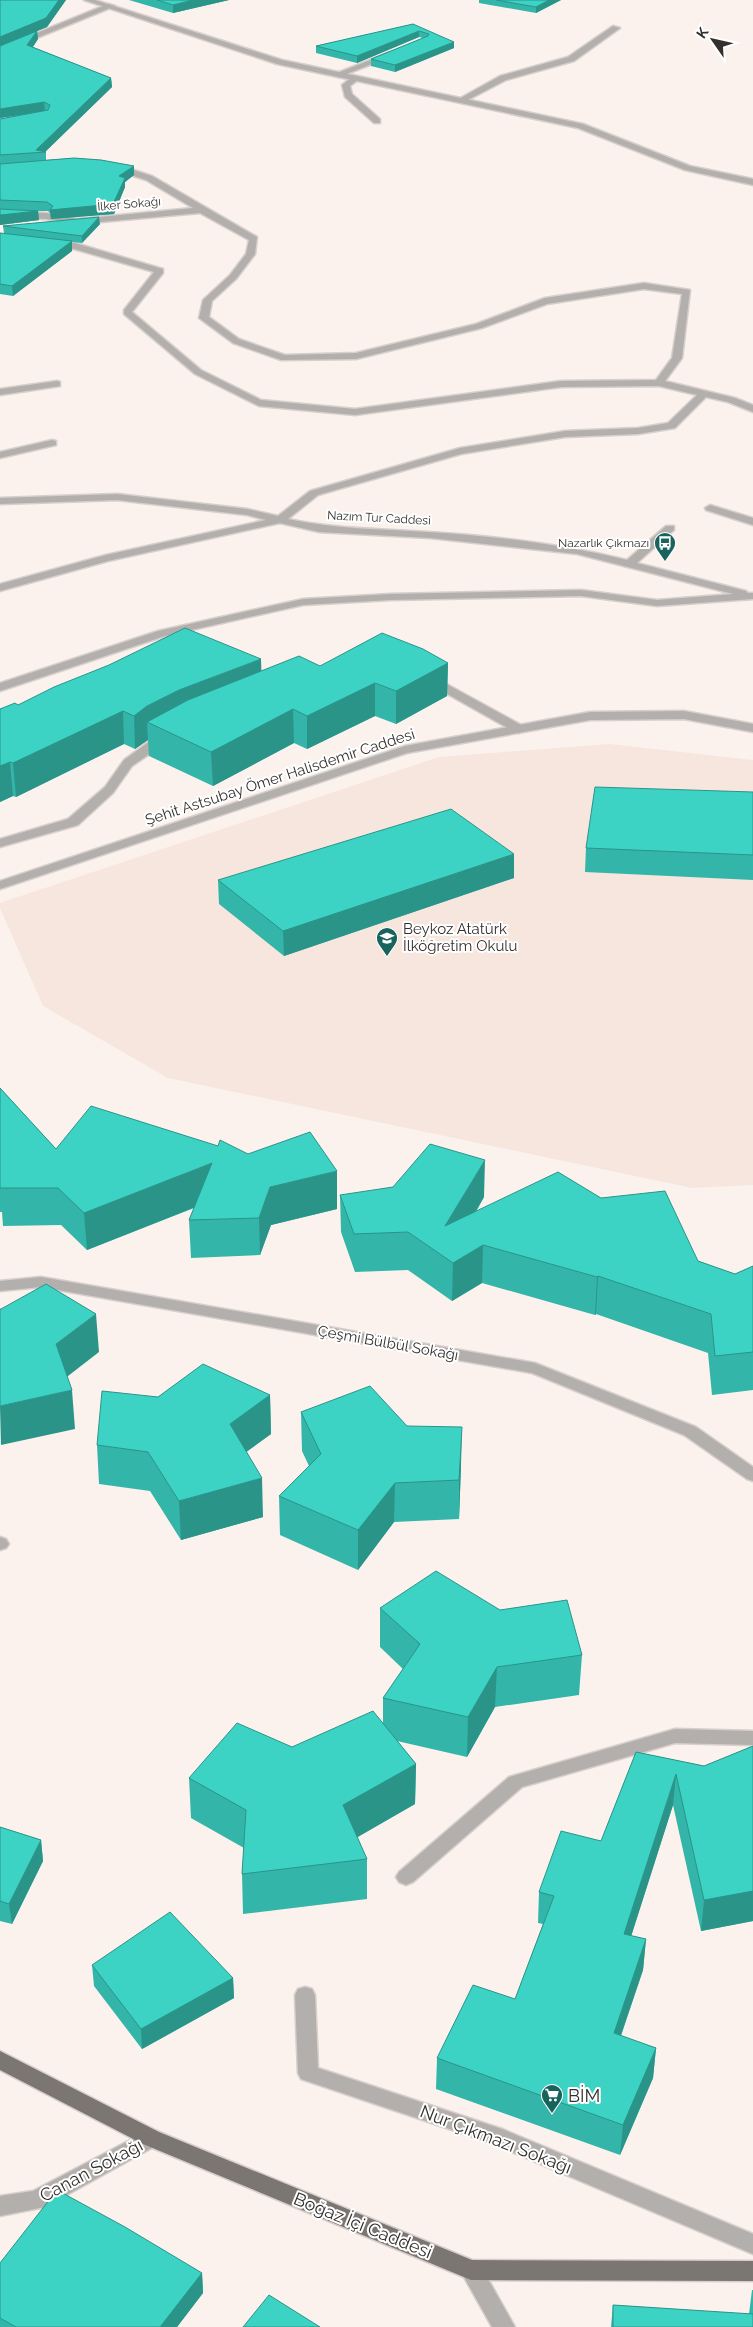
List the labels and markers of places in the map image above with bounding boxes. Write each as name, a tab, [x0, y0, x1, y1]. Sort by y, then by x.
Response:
bus stop icon: Nazarlık Çıkmazı	[653, 531, 677, 562]
place label: Nazarlık Çıkmazı	[558, 536, 649, 550]
place label: Beykoz Atatürk İlköğretim Okulu	[403, 920, 517, 955]
school or university icon: Beykoz Atatürk İlköğretim Okulu	[375, 926, 399, 957]
supermarket icon: BİM	[540, 2083, 564, 2114]
place label: BİM	[568, 2085, 600, 2106]

